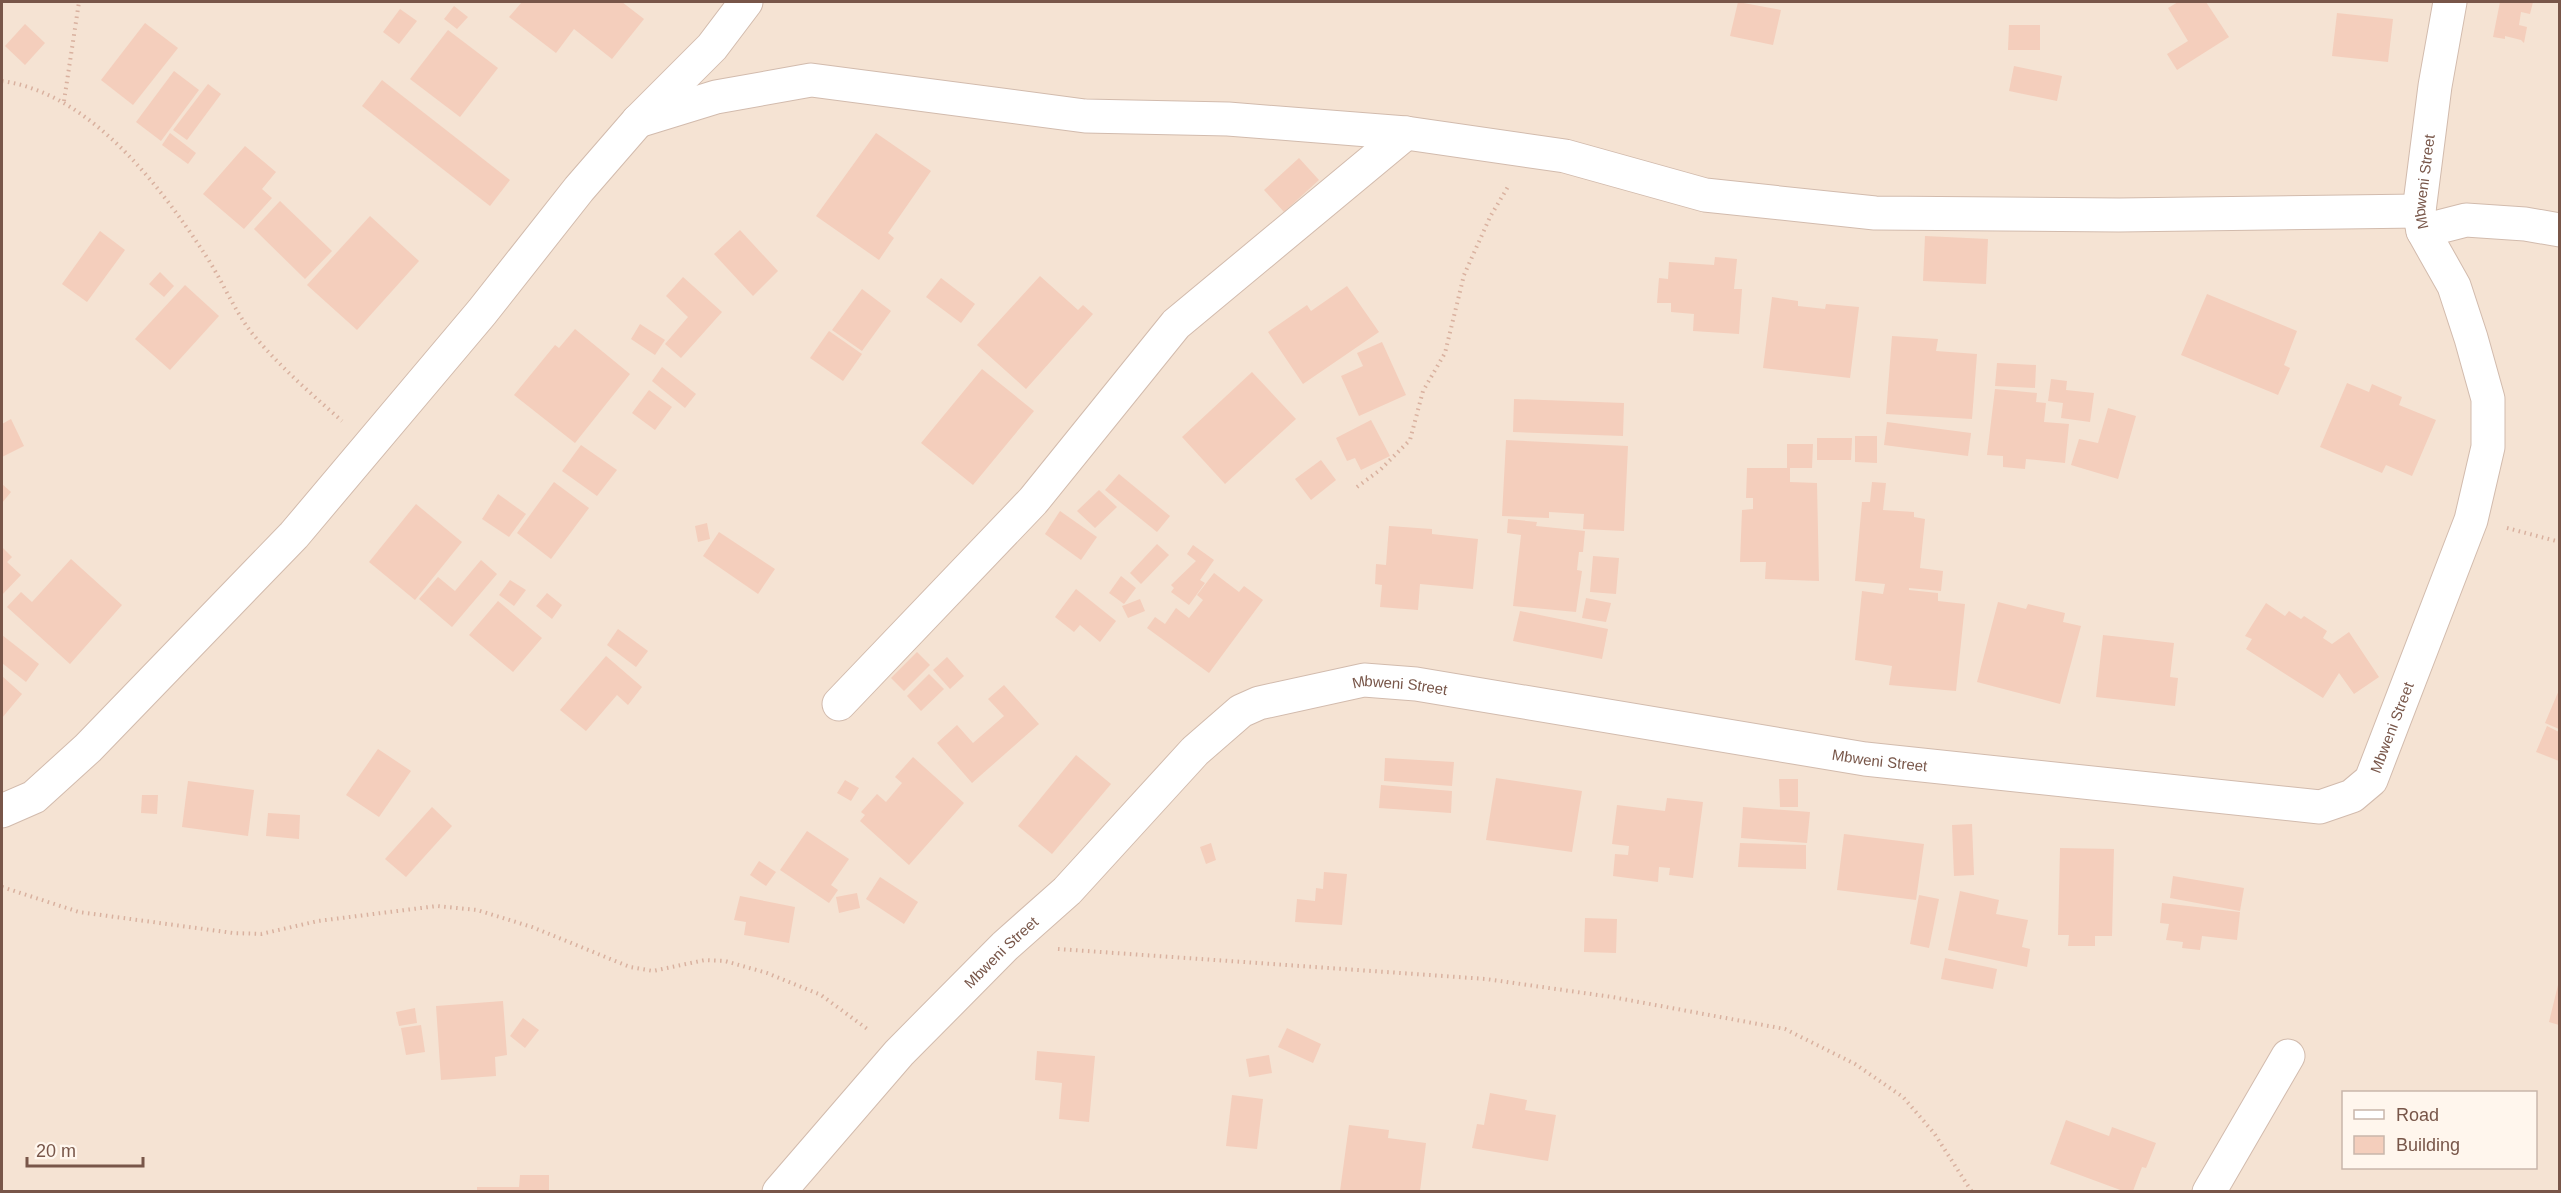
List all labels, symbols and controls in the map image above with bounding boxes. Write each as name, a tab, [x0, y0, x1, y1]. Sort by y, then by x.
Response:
street label: Mbweni Street	[2410, 132, 2437, 231]
street label: Mbweni Street	[1351, 672, 1450, 698]
street label: Mbweni Street	[2366, 679, 2417, 775]
street label: Mbweni Street	[1831, 745, 1929, 774]
street label: Mbweni Street	[960, 912, 1042, 991]
legend	[2342, 1091, 2537, 1169]
text: Road	[2396, 1105, 2439, 1125]
scale bar	[27, 1130, 142, 1168]
text: Building	[2396, 1135, 2460, 1155]
text: 20 m	[36, 1141, 76, 1161]

